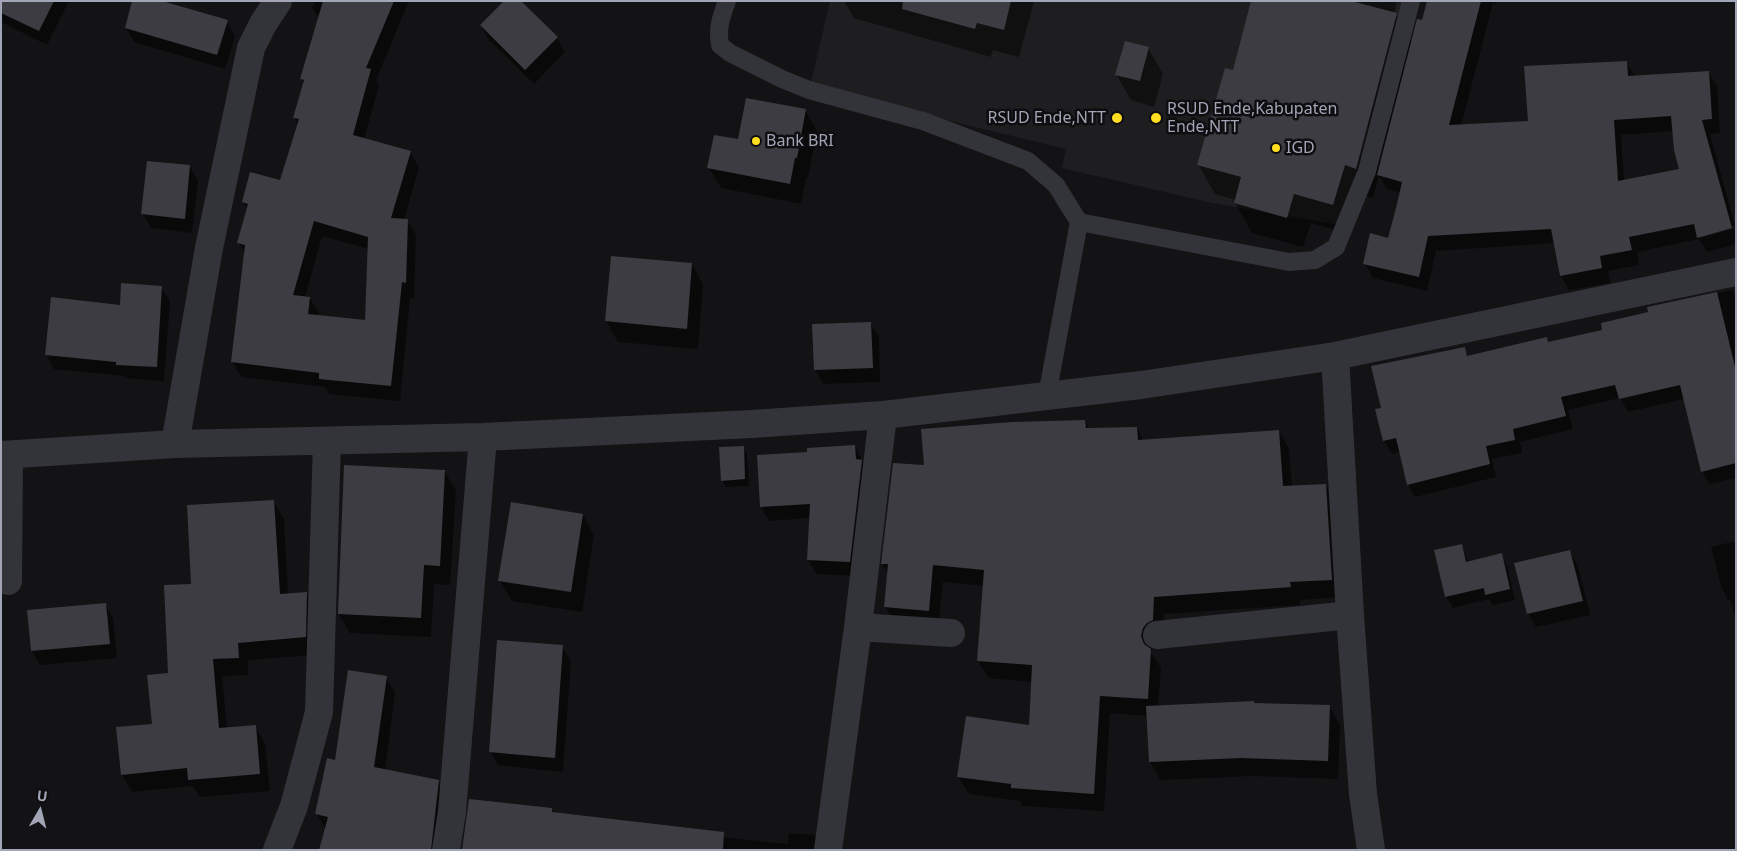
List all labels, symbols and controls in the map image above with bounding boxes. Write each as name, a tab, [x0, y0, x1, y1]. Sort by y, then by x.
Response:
place label: RSUD Ende,Kabupaten Ende,NTT	[1167, 99, 1337, 137]
place label: RSUD Ende,NTT	[988, 108, 1106, 128]
marker: RSUD Ende,NTT	[1110, 111, 1124, 125]
marker: RSUD Ende,Kabupaten Ende,NTT	[1149, 111, 1163, 125]
place label: Bank BRI	[766, 131, 834, 151]
marker: Bank BRI	[750, 135, 762, 147]
place label: IGD	[1286, 138, 1315, 158]
marker: IGD	[1270, 142, 1282, 154]
north arrow	[15, 786, 65, 836]
text: U	[36, 786, 49, 806]

